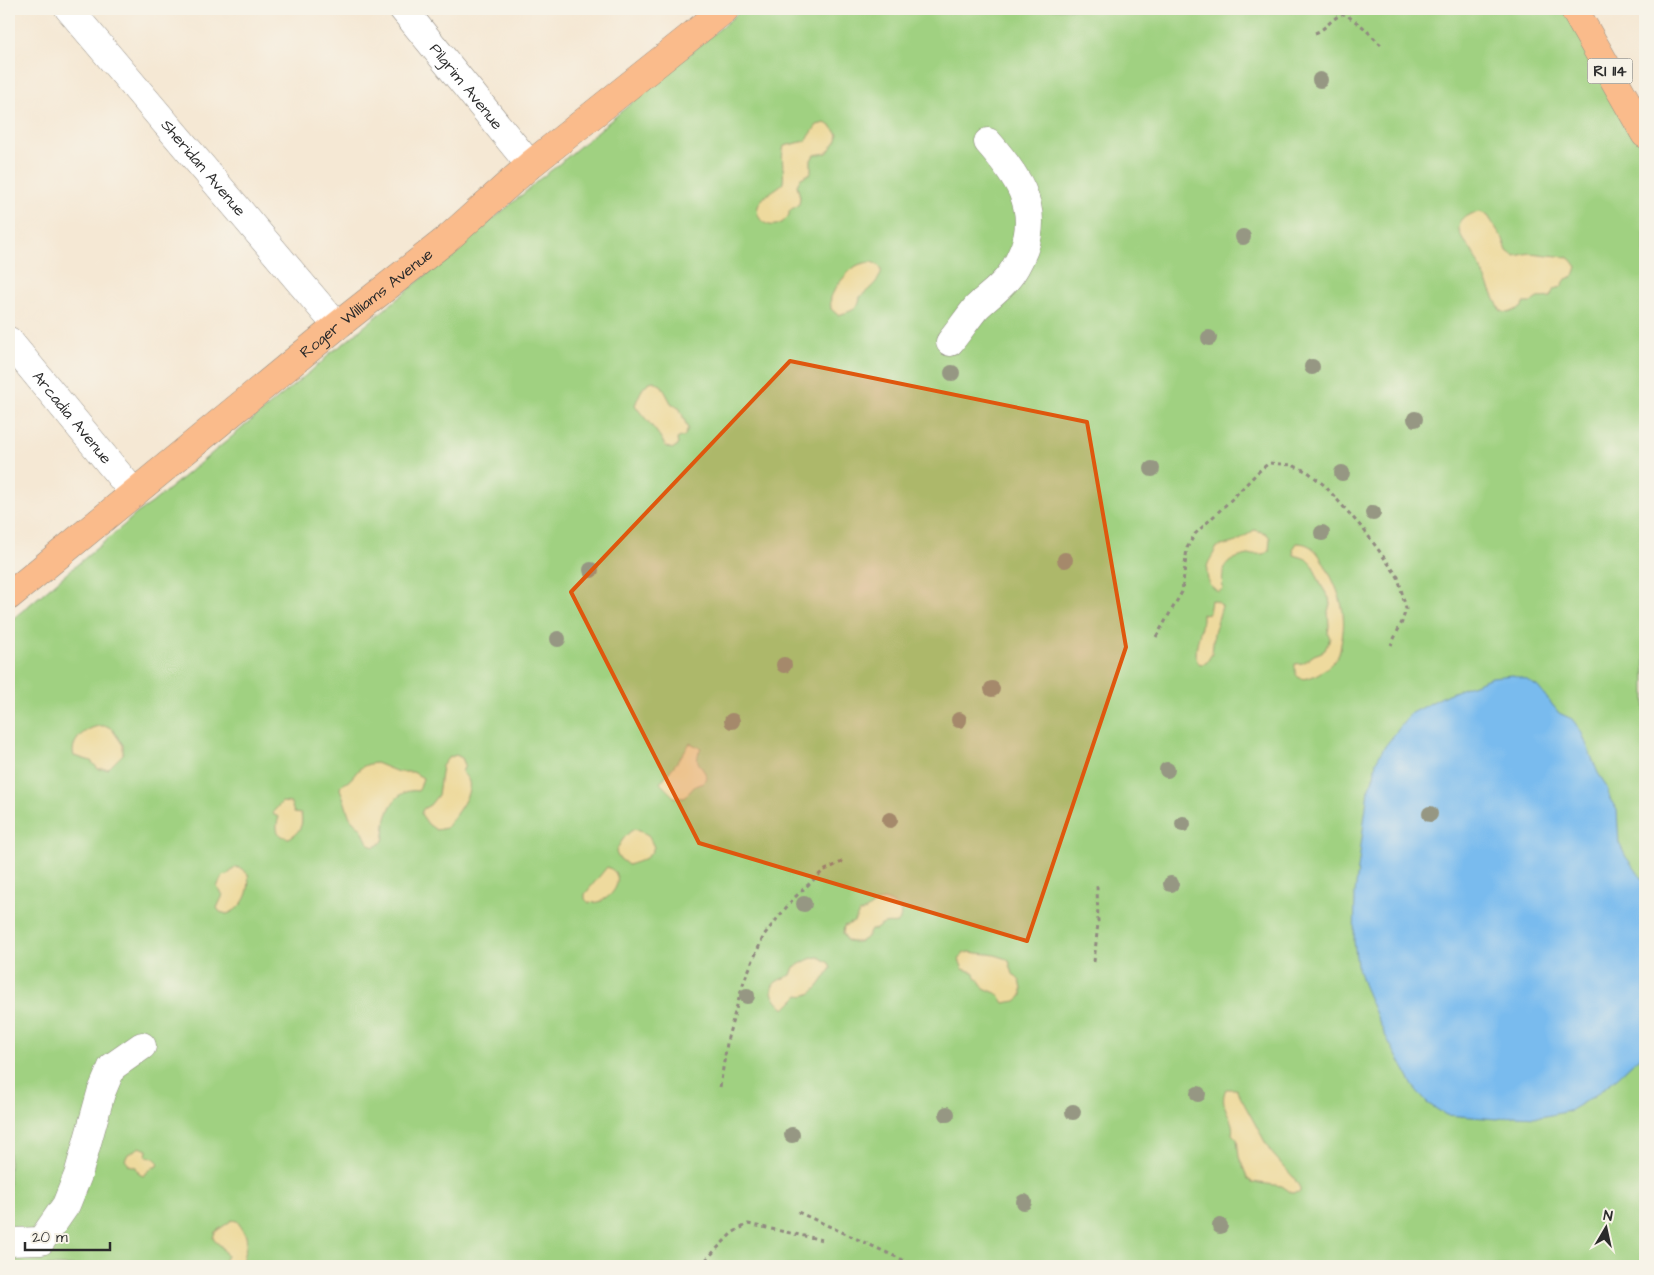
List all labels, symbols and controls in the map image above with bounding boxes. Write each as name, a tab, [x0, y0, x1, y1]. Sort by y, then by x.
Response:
street label: Pilgrim Avenue	[424, 39, 508, 135]
road number: RI 114	[1588, 58, 1632, 84]
street label: Sheridan Avenue	[156, 115, 251, 221]
street label: Roger Williams Avenue	[295, 243, 438, 363]
street label: Arcadia Avenue	[27, 366, 117, 469]
north arrow	[1582, 1202, 1632, 1252]
text: N	[1602, 1206, 1614, 1227]
scale bar	[25, 1220, 110, 1252]
text: 20 m	[32, 1227, 68, 1248]

